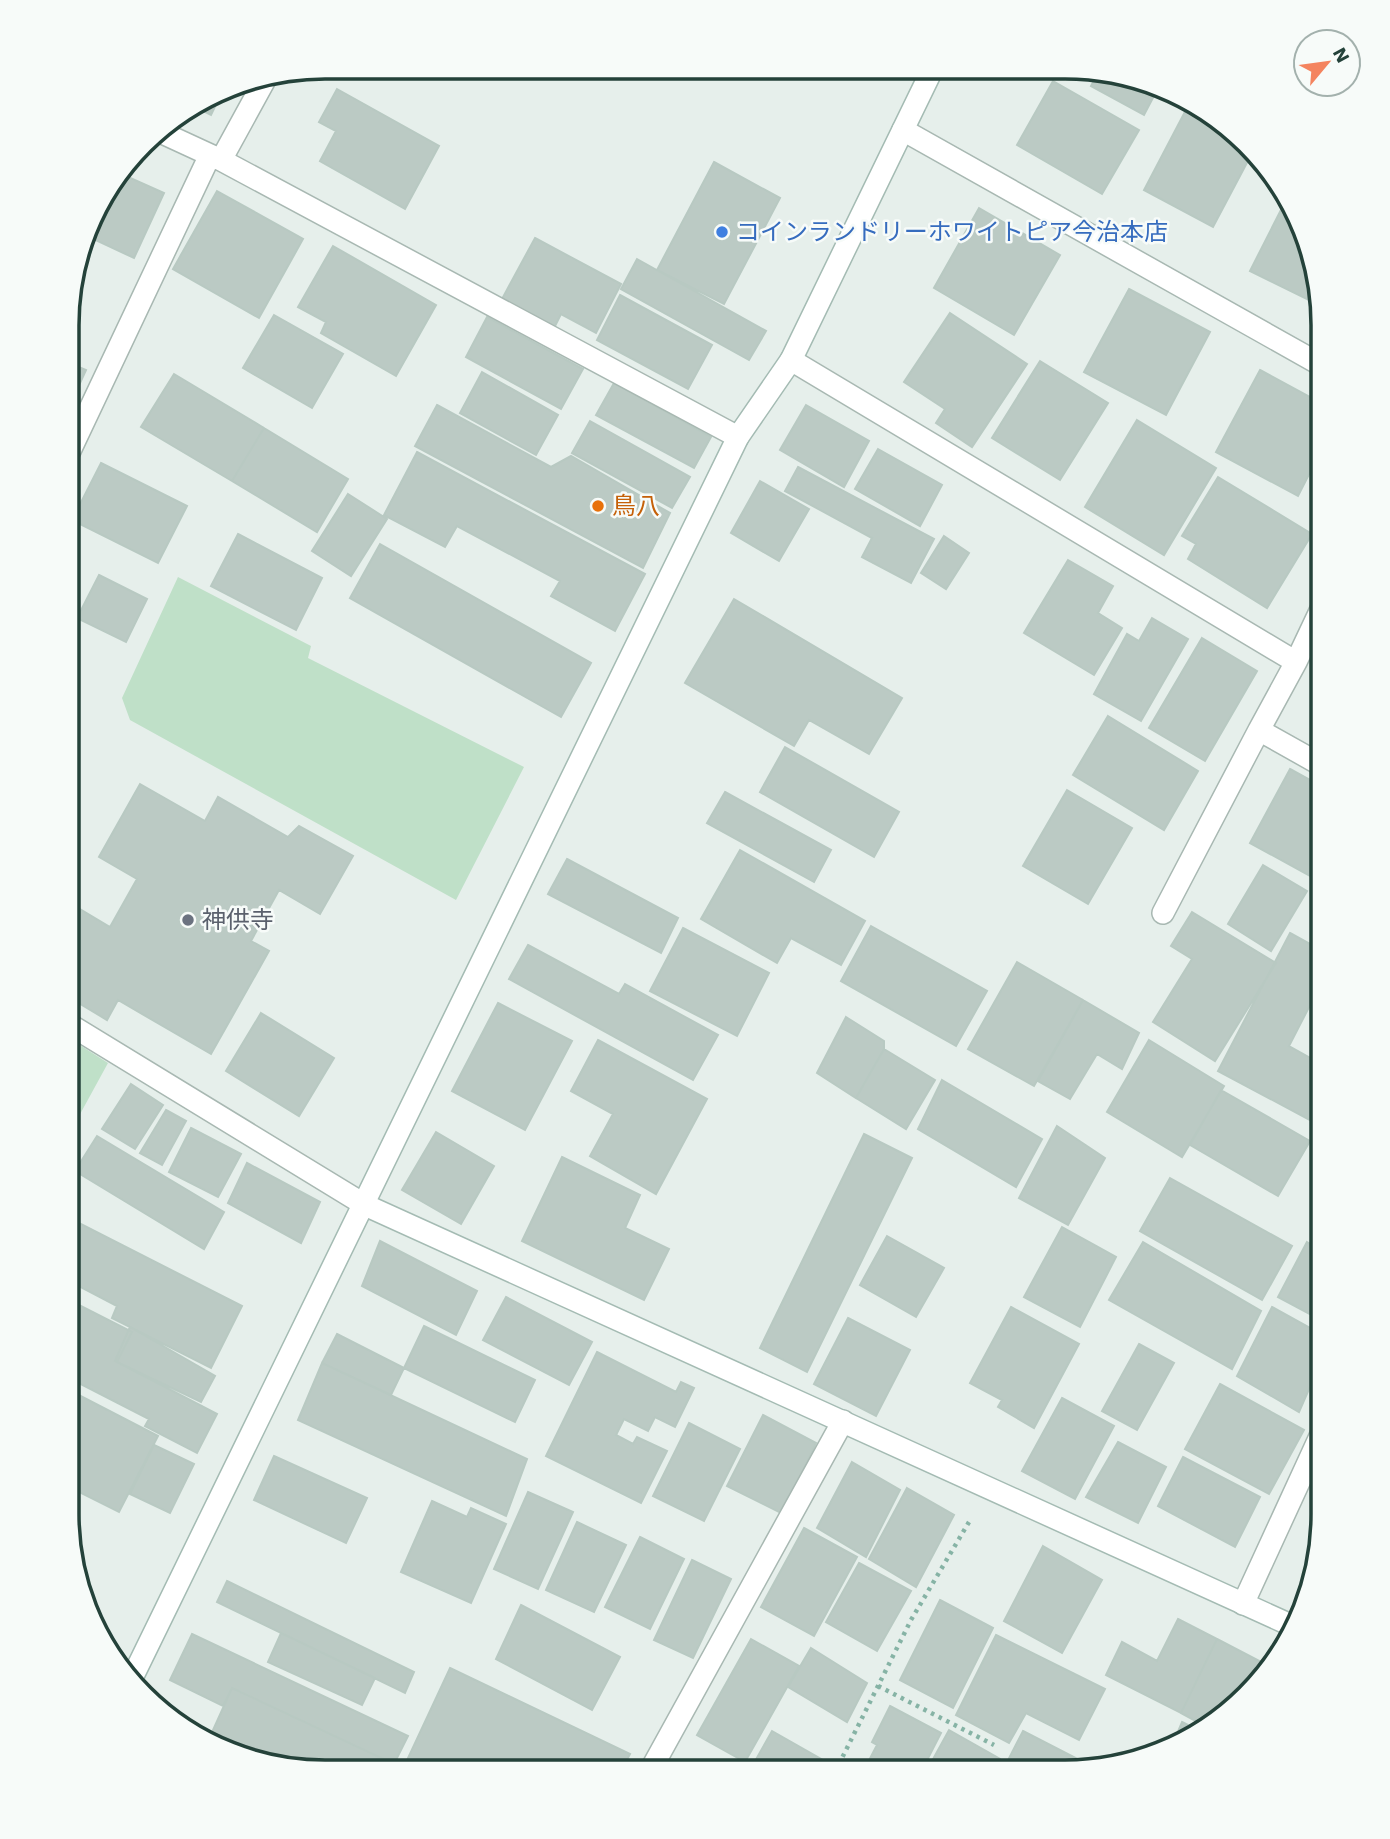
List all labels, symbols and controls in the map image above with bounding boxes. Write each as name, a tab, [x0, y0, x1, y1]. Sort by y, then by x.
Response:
north arrow	[1292, 28, 1362, 98]
text: N	[1328, 43, 1355, 67]
place label: コインランドリーホワイトピア今治本店	[736, 218, 1168, 246]
marker: コインランドリーホワイトピア今治本店	[714, 224, 730, 240]
place label: 鳥八	[612, 492, 660, 520]
marker: 鳥八	[590, 498, 606, 514]
place label: 神供寺	[202, 906, 274, 934]
marker: 神供寺	[180, 912, 196, 928]

